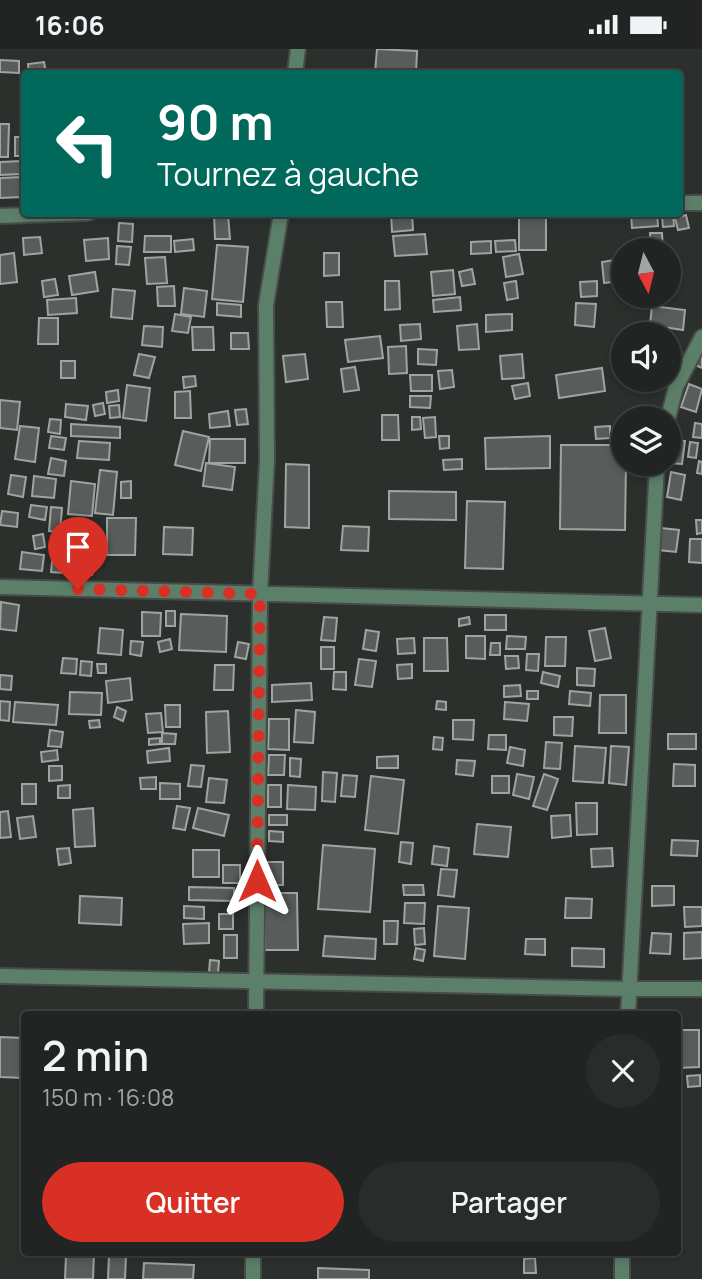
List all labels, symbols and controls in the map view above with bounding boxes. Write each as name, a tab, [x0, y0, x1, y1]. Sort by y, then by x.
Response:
text: 16:06	[35, 7, 105, 43]
text: 90 m	[157, 88, 274, 155]
icon: left	[42, 98, 133, 189]
text: Tournez à gauche	[157, 152, 419, 196]
north arrow	[611, 238, 681, 308]
map controls	[611, 238, 681, 476]
button: sound	[611, 322, 681, 392]
button: layers	[611, 406, 681, 476]
pin	[48, 517, 108, 589]
icon: arrive	[59, 528, 97, 566]
position arrow	[220, 844, 294, 918]
text: 2 min	[42, 1026, 149, 1084]
button: close	[586, 1034, 660, 1108]
text: 150 m · 16:08	[42, 1081, 174, 1113]
button: Quitter	[42, 1162, 344, 1242]
button: Partager	[358, 1162, 660, 1242]

